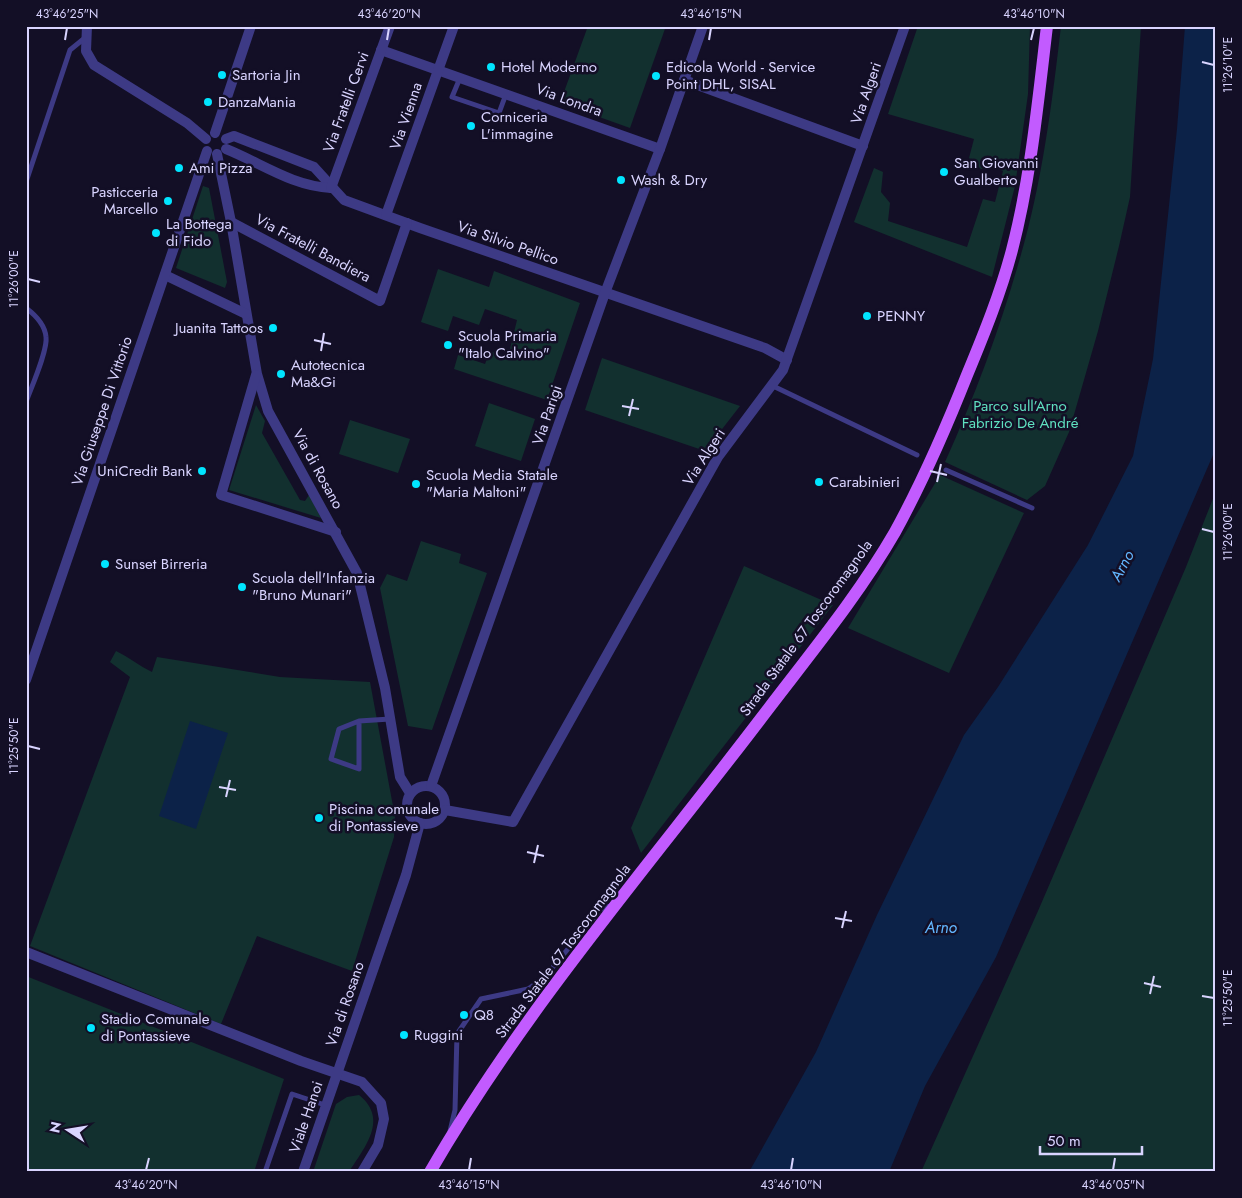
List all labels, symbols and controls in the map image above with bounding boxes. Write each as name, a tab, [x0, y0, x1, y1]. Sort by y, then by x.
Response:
text: 43°46'25"N	[36, 5, 98, 23]
text: 43°46'20"N	[357, 5, 421, 23]
text: 43°46'15"N	[680, 5, 742, 23]
text: 43°46'10"N	[1003, 5, 1065, 23]
text: 11°26'10"E	[1219, 37, 1237, 93]
street label: Via Fratelli Cervi	[318, 49, 374, 155]
place label: Hotel Moderno	[501, 56, 597, 78]
place label: Edicola World - Service Point DHL, SISAL	[666, 56, 816, 95]
street label: Via Algeri	[845, 59, 887, 127]
marker: Hotel Moderno	[485, 61, 497, 73]
place label: Sartoria Jin	[232, 64, 301, 86]
marker: Sartoria Jin	[216, 69, 228, 81]
marker: Edicola World - Service Point DHL, SISAL	[650, 70, 662, 82]
street label: Via Londra	[533, 78, 605, 122]
street label: Via Vienna	[384, 79, 428, 153]
place label: DanzaMania	[218, 91, 296, 113]
marker: DanzaMania	[202, 96, 214, 108]
place label: Corniceria L'immagine	[481, 106, 554, 145]
marker: Corniceria L'immagine	[465, 120, 477, 132]
place label: San Giovanni Gualberto	[954, 152, 1039, 191]
place label: Ami Pizza	[189, 157, 253, 179]
marker: Ami Pizza	[173, 162, 185, 174]
marker: San Giovanni Gualberto	[938, 166, 950, 178]
place label: Wash & Dry	[631, 169, 707, 191]
marker: Wash & Dry	[615, 174, 627, 186]
place label: Pasticceria Marcello	[91, 181, 158, 220]
marker: Pasticceria Marcello	[162, 195, 174, 207]
street label: Via Fratelli Bandiera	[251, 208, 375, 288]
place label: La Bottega di Fido	[166, 213, 232, 252]
street label: Via Silvio Pellico	[454, 215, 562, 271]
marker: La Bottega di Fido	[150, 227, 162, 239]
text: 11°26'00"E	[5, 250, 23, 308]
place label: PENNY	[877, 305, 926, 327]
marker: PENNY	[861, 310, 873, 322]
place label: Juanita Tattoos	[173, 317, 263, 339]
marker: Juanita Tattoos	[267, 322, 279, 334]
place label: Scuola Primaria "Italo Calvino"	[458, 325, 557, 364]
street label: Via Giuseppe Di Vittorio	[66, 333, 138, 489]
marker: Scuola Primaria "Italo Calvino"	[442, 339, 454, 351]
place label: Autotecnica Ma&Gi	[291, 354, 365, 393]
marker: Autotecnica Ma&Gi	[275, 368, 287, 380]
street label: Via Parigi	[527, 382, 567, 448]
park label: Parco sull’Arno Fabrizio De André	[962, 395, 1079, 434]
street label: Via Algeri	[677, 424, 731, 490]
street label: Via di Rosano	[287, 425, 349, 513]
place label: UniCredit Bank	[97, 460, 192, 482]
place label: Scuola Media Statale "Maria Maltoni"	[426, 464, 558, 503]
marker: UniCredit Bank	[196, 465, 208, 477]
place label: Carabinieri	[829, 471, 900, 493]
marker: Carabinieri	[813, 476, 825, 488]
marker: Scuola Media Statale "Maria Maltoni"	[410, 478, 422, 490]
text: 11°26'00"E	[1219, 503, 1237, 561]
street label: Strada Statale 67 Toscoromagnola	[734, 535, 878, 721]
water label: Arno	[1104, 546, 1140, 586]
place label: Sunset Birreria	[115, 553, 207, 575]
marker: Sunset Birreria	[99, 558, 111, 570]
place label: Scuola dell'Infanzia "Bruno Munari"	[252, 567, 375, 606]
marker: Scuola dell'Infanzia "Bruno Munari"	[236, 581, 248, 593]
text: 11°25'50"E	[5, 717, 23, 775]
place label: Piscina comunale di Pontassieve	[329, 798, 439, 837]
marker: Piscina comunale di Pontassieve	[313, 812, 325, 824]
street label: Strada Statale 67 Toscoromagnola	[490, 859, 636, 1043]
water label: Arno	[924, 916, 958, 939]
street label: Via di Rosano	[320, 959, 370, 1049]
text: 11°25'50"E	[1219, 969, 1237, 1027]
place label: Q8	[474, 1004, 494, 1026]
place label: Stadio Comunale di Pontassieve	[101, 1008, 210, 1047]
marker: Q8	[458, 1009, 470, 1021]
marker: Stadio Comunale di Pontassieve	[85, 1022, 97, 1034]
place label: Ruggini	[414, 1024, 463, 1046]
marker: Ruggini	[398, 1029, 410, 1041]
street label: Viale Hanoi	[283, 1078, 329, 1156]
north arrow	[42, 1106, 92, 1156]
text: N	[44, 1120, 66, 1135]
scale bar	[1040, 1123, 1142, 1155]
text: 50 m	[1047, 1130, 1081, 1152]
text: 43°46'20"N	[114, 1176, 178, 1194]
text: 43°46'15"N	[438, 1176, 500, 1194]
text: 43°46'10"N	[760, 1176, 822, 1194]
text: 43°46'05"N	[1081, 1176, 1145, 1194]

